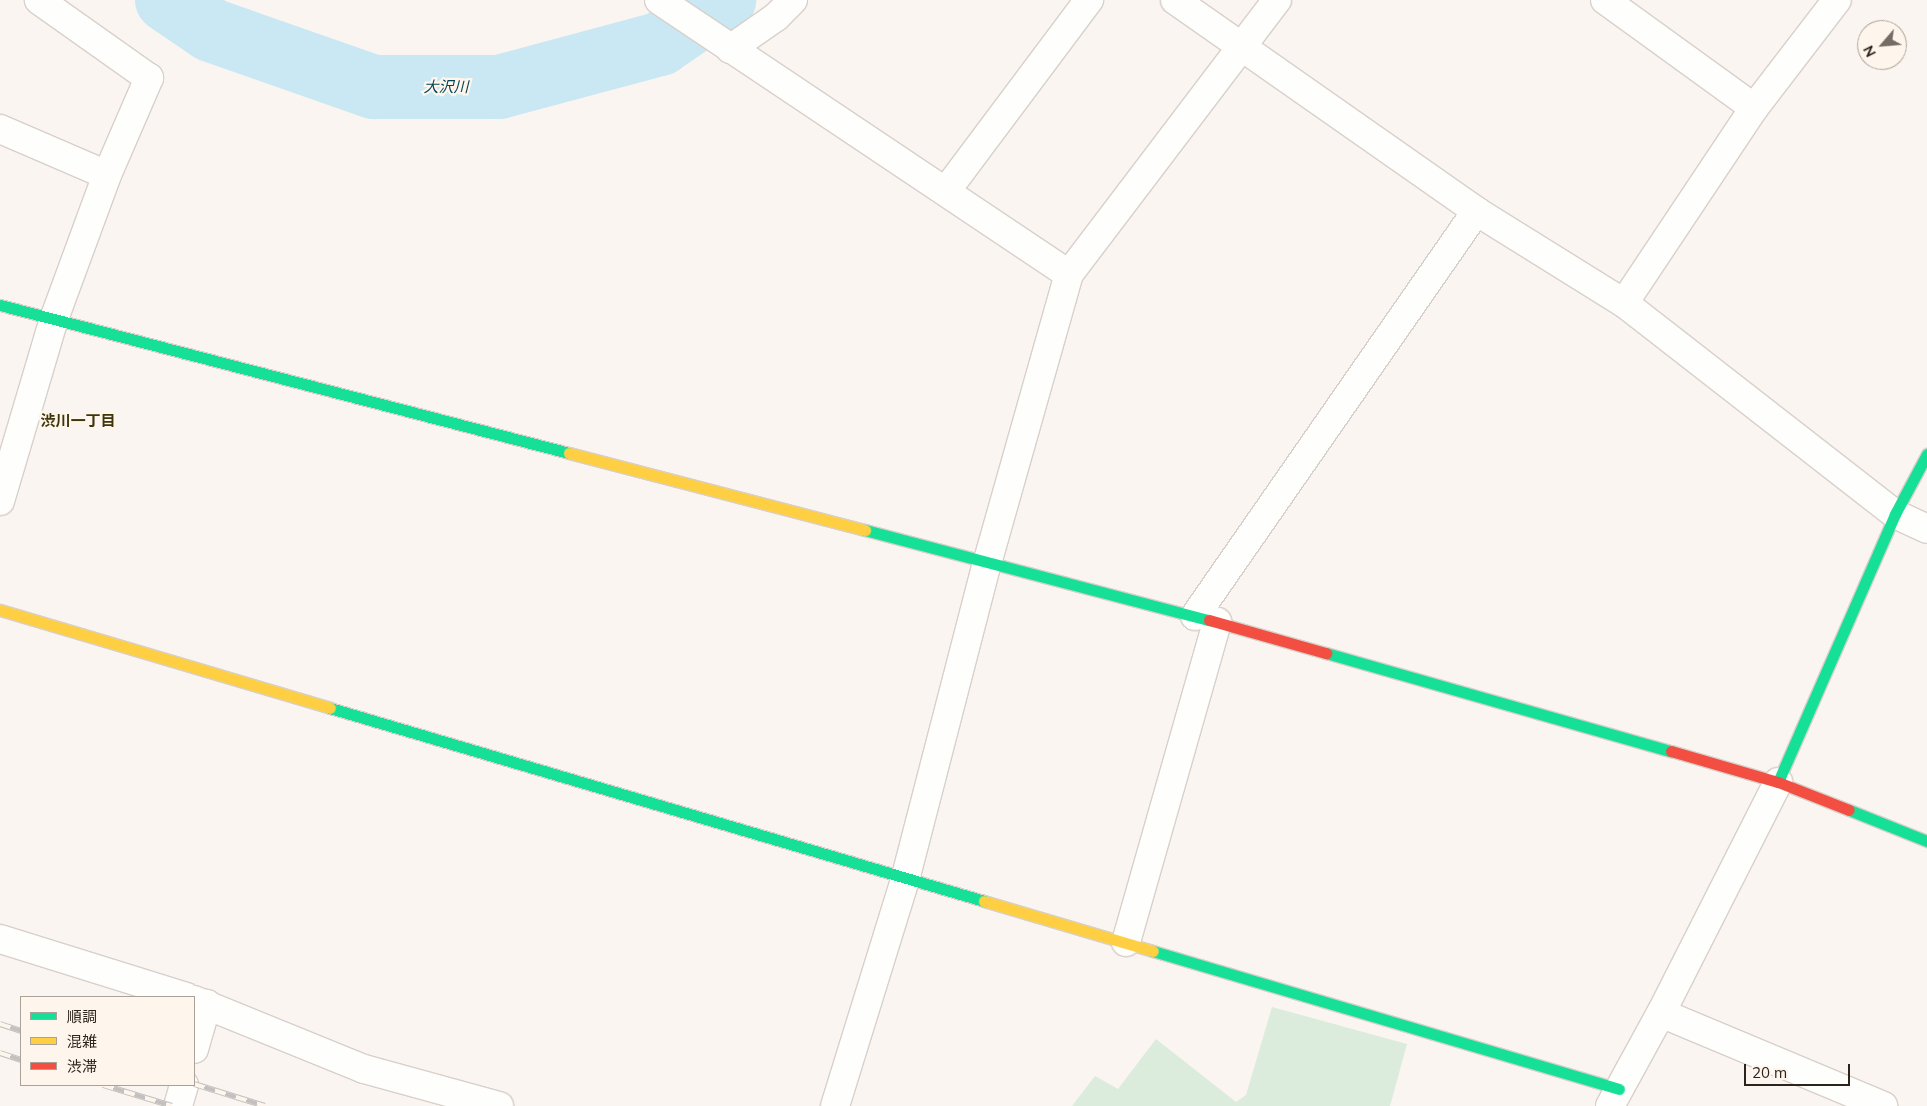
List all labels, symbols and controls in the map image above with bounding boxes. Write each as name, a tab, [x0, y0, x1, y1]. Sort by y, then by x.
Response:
north arrow	[1857, 20, 1907, 70]
text: N	[1859, 43, 1880, 60]
water label: 大沢川	[424, 78, 468, 96]
district label: 渋川一丁目	[41, 412, 115, 430]
legend	[20, 996, 195, 1086]
text: 順調	[67, 1007, 97, 1026]
text: 混雑	[67, 1032, 97, 1051]
scale bar	[1747, 1054, 1853, 1086]
text: 渋滞	[67, 1057, 97, 1076]
text: 20 m	[1752, 1063, 1787, 1082]

